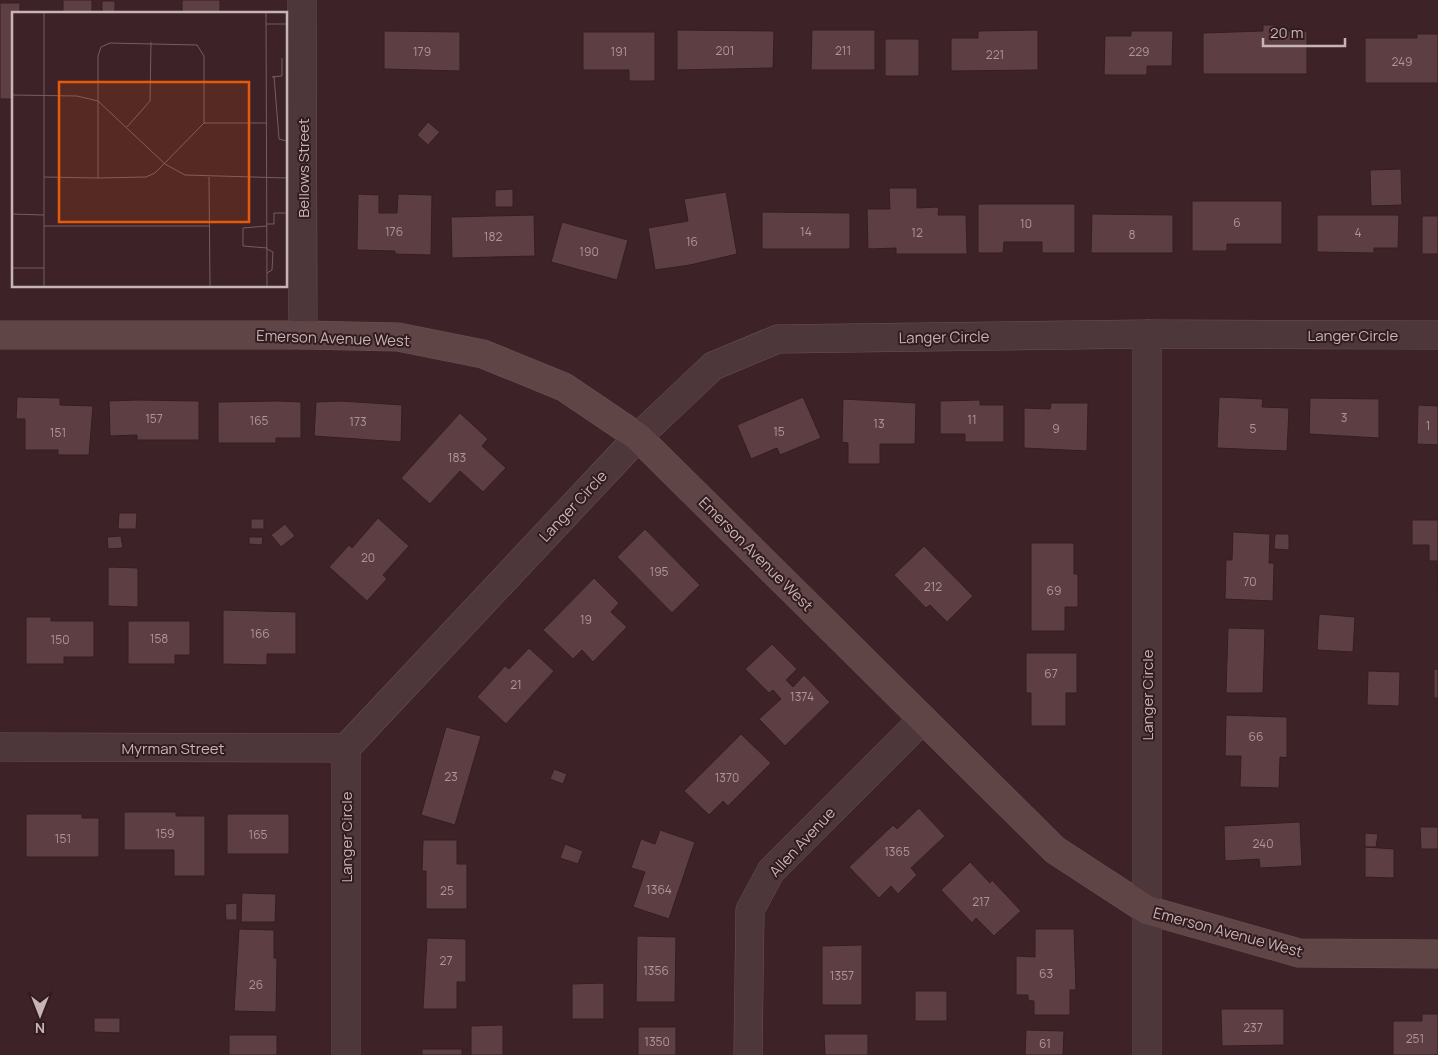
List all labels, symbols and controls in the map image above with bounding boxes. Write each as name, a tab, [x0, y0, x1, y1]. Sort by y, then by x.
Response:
inset map	[12, 12, 288, 288]
scale bar	[1263, 15, 1346, 47]
text: 20 m	[1270, 22, 1303, 43]
house number: 201	[716, 42, 734, 59]
house number: 211	[835, 42, 851, 59]
house number: 179	[413, 43, 431, 60]
house number: 191	[611, 43, 627, 60]
house number: 229	[1128, 43, 1150, 60]
house number: 221	[986, 46, 1004, 63]
house number: 249	[1391, 53, 1413, 70]
street label: Bellows Street	[293, 118, 314, 218]
house number: 6	[1233, 214, 1241, 231]
house number: 10	[1020, 215, 1032, 232]
house number: 176	[385, 223, 403, 240]
house number: 14	[800, 223, 812, 240]
house number: 12	[911, 224, 923, 241]
house number: 4	[1354, 224, 1362, 241]
house number: 8	[1129, 226, 1136, 243]
house number: 182	[484, 228, 502, 245]
house number: 16	[686, 233, 698, 250]
house number: 190	[579, 243, 599, 260]
street label: Emerson Avenue West	[256, 325, 410, 351]
street label: Langer Circle	[1308, 325, 1399, 346]
street label: Langer Circle	[898, 326, 990, 348]
house number: 3	[1341, 409, 1347, 426]
house number: 157	[145, 410, 163, 427]
house number: 11	[967, 411, 977, 428]
house number: 165	[249, 412, 269, 429]
house number: 173	[349, 413, 367, 430]
house number: 13	[873, 415, 885, 432]
house number: 1	[1426, 417, 1430, 434]
house number: 9	[1052, 420, 1060, 437]
house number: 5	[1250, 420, 1257, 437]
house number: 15	[773, 423, 785, 440]
house number: 151	[50, 424, 66, 441]
house number: 183	[448, 449, 466, 466]
street label: Langer Circle	[534, 465, 612, 546]
street label: Emerson Avenue West	[694, 492, 818, 616]
house number: 20	[361, 549, 375, 566]
house number: 195	[649, 563, 669, 580]
house number: 70	[1243, 573, 1257, 590]
house number: 212	[924, 578, 942, 595]
house number: 69	[1047, 582, 1061, 599]
house number: 19	[580, 611, 592, 628]
house number: 166	[250, 625, 270, 642]
house number: 158	[150, 630, 168, 647]
house number: 150	[51, 631, 69, 648]
street label: Langer Circle	[1137, 649, 1158, 740]
house number: 67	[1044, 665, 1058, 682]
house number: 21	[510, 676, 522, 693]
house number: 1374	[790, 688, 814, 705]
house number: 66	[1249, 728, 1263, 745]
street label: Myrman Street	[122, 738, 224, 759]
house number: 23	[444, 768, 458, 785]
house number: 1370	[715, 769, 739, 786]
street label: Langer Circle	[336, 791, 357, 882]
street label: Allen Avenue	[764, 802, 840, 881]
house number: 159	[155, 825, 175, 842]
house number: 165	[248, 826, 268, 843]
house number: 151	[55, 830, 71, 847]
house number: 240	[1253, 835, 1274, 852]
house number: 1365	[884, 843, 910, 860]
house number: 1364	[646, 881, 672, 898]
house number: 25	[440, 882, 454, 899]
house number: 217	[972, 893, 990, 910]
street label: Emerson Avenue West	[1151, 902, 1305, 962]
house number: 27	[440, 952, 452, 969]
house number: 1356	[643, 962, 669, 979]
house number: 63	[1039, 965, 1053, 982]
house number: 1357	[830, 967, 854, 984]
house number: 26	[249, 976, 263, 993]
north arrow	[15, 990, 65, 1040]
text: N	[35, 1019, 45, 1038]
house number: 237	[1243, 1019, 1263, 1036]
house number: 251	[1406, 1030, 1424, 1047]
house number: 1350	[644, 1033, 670, 1050]
house number: 61	[1039, 1035, 1051, 1052]

